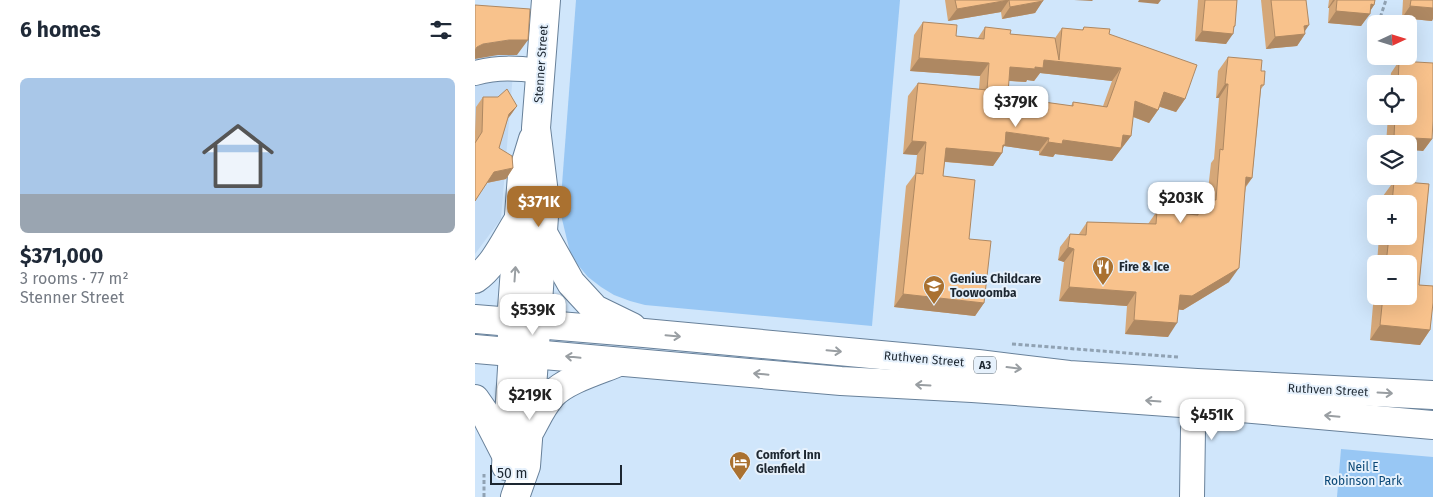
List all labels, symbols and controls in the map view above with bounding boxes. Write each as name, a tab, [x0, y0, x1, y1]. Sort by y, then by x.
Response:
north arrow	[1367, 15, 1417, 65]
map controls	[1367, 15, 1417, 305]
icon: filters	[427, 16, 455, 44]
text: 6 homes	[20, 17, 101, 43]
street label: Stenner Street	[531, 24, 551, 104]
button: locate	[1367, 75, 1417, 125]
pin: $379K	[981, 86, 1051, 128]
text: $379K	[994, 92, 1038, 111]
icon: home	[193, 111, 283, 201]
button: layers	[1367, 135, 1417, 185]
pin: $203K	[1146, 182, 1216, 224]
pin: $371K	[504, 186, 574, 228]
text: $203K	[1159, 188, 1203, 207]
text: $371K	[518, 192, 560, 211]
button: +	[1367, 195, 1417, 245]
text: $371,000	[20, 243, 103, 269]
restaurant icon: Fire & Ice	[1091, 255, 1115, 286]
button: −	[1367, 255, 1417, 305]
place label: Fire & Ice	[1119, 260, 1170, 274]
one-way arrow	[510, 266, 520, 282]
text: 3 rooms · 77 m²	[20, 269, 129, 288]
place label: Genius Childcare Toowoomba	[950, 272, 1042, 300]
school or university icon: Genius Childcare Toowoomba	[922, 274, 946, 305]
text: Stenner Street	[20, 288, 124, 307]
pin: $539K	[498, 294, 568, 336]
text: $539K	[511, 300, 555, 319]
one-way arrow	[664, 331, 680, 341]
one-way arrow	[826, 346, 842, 355]
street label: Ruthven Street	[883, 349, 965, 370]
one-way arrow	[566, 352, 582, 362]
road number: A3	[974, 356, 996, 374]
one-way arrow	[1005, 363, 1021, 373]
one-way arrow	[753, 369, 769, 378]
pin: $219K	[495, 378, 565, 421]
one-way arrow	[915, 381, 931, 390]
street label: Ruthven Street	[1287, 381, 1369, 399]
text: $219K	[508, 385, 552, 404]
one-way arrow	[1376, 388, 1393, 398]
one-way arrow	[1145, 396, 1161, 406]
pin: $451K	[1177, 398, 1247, 441]
text: $451K	[1191, 405, 1233, 424]
one-way arrow	[1324, 411, 1340, 420]
place label: Comfort Inn Glenfield	[756, 448, 821, 476]
hotel icon: Comfort Inn Glenfield	[728, 450, 752, 481]
park label: Neil E Robinson Park	[1324, 460, 1403, 488]
scale bar	[490, 462, 623, 485]
text: 50 m	[497, 465, 528, 482]

